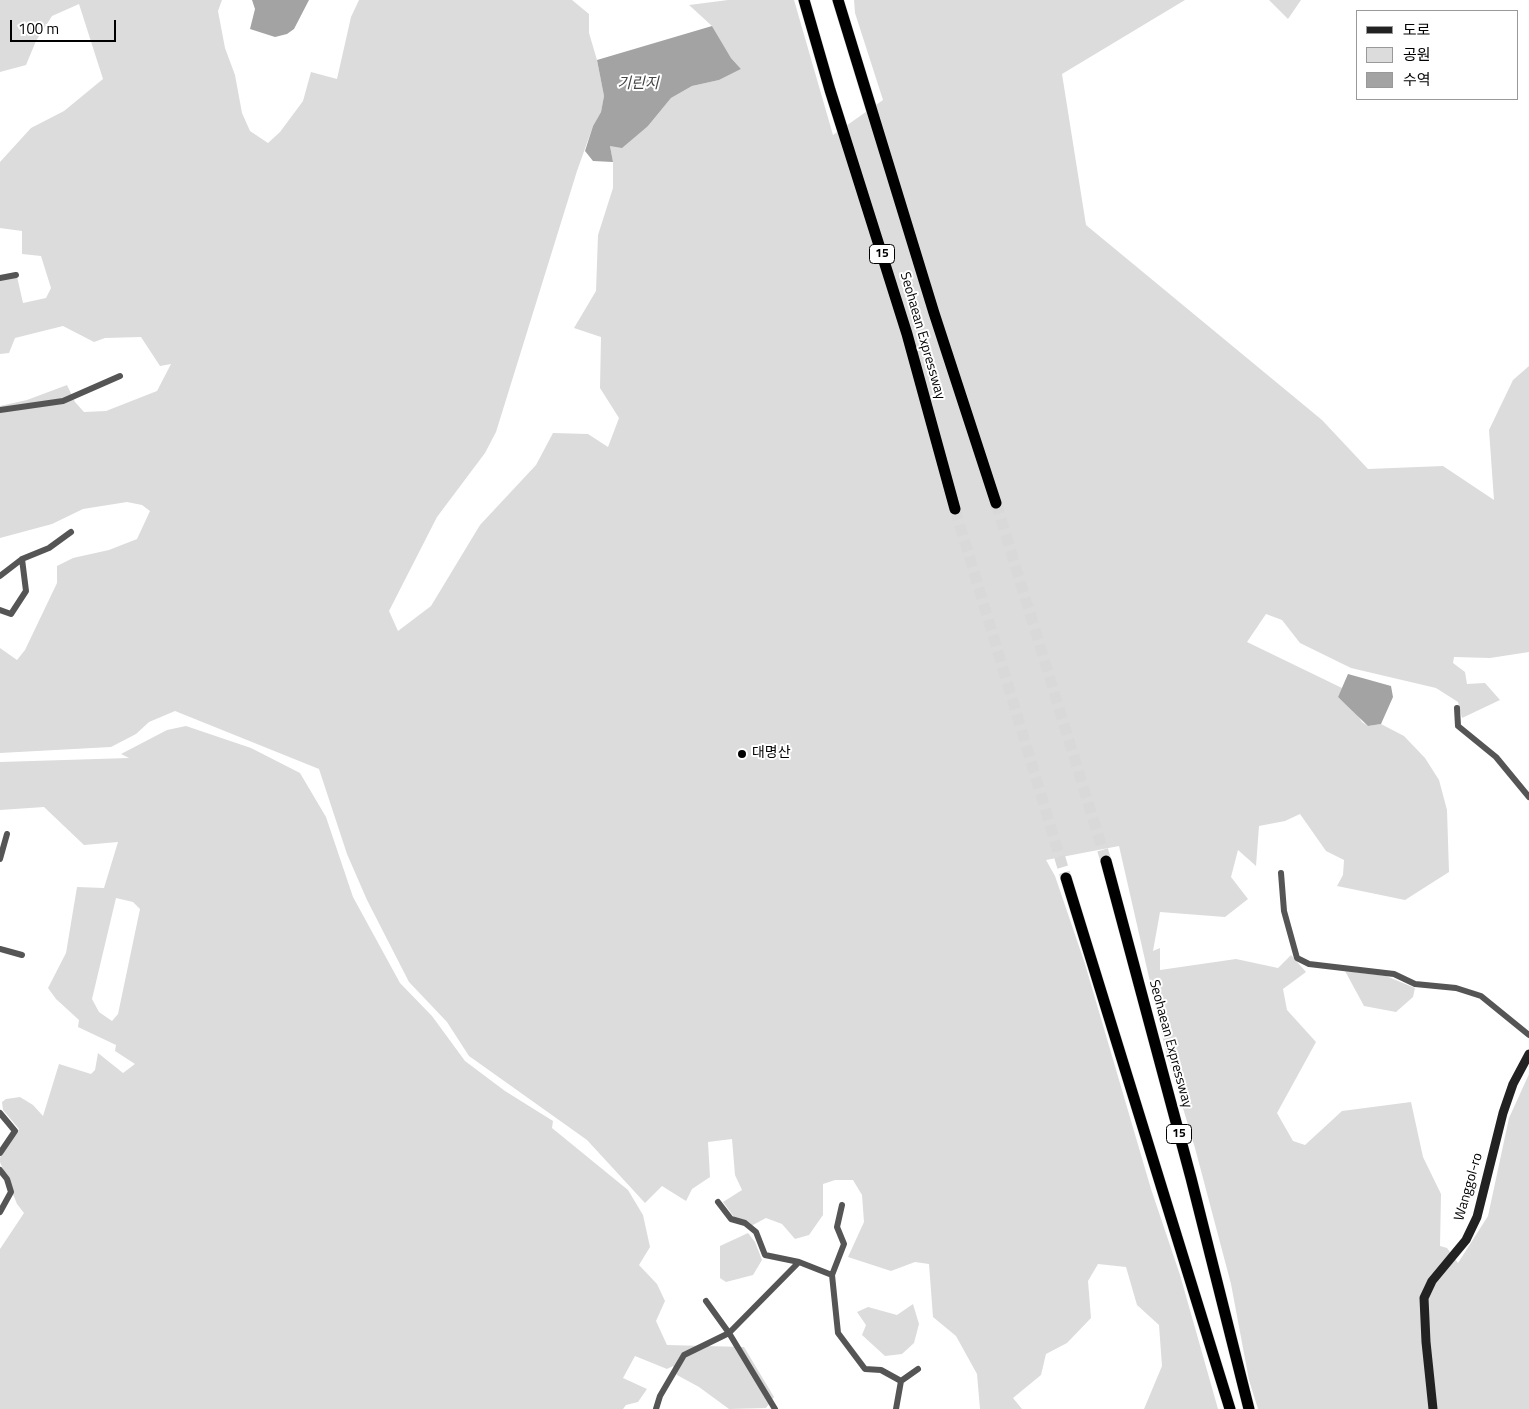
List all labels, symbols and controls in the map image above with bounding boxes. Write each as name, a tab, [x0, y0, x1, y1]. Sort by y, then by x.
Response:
scale bar	[12, 10, 119, 42]
legend	[1356, 10, 1519, 100]
text: 100 m	[18, 17, 59, 40]
text: 도로	[1403, 18, 1431, 41]
text: 공원	[1403, 43, 1431, 66]
text: 수역	[1403, 68, 1431, 91]
water label: 기린지	[617, 75, 659, 93]
road number: 15	[870, 244, 894, 264]
street label: Seohaean Expressway	[896, 270, 948, 402]
place label: 대명산	[752, 746, 791, 762]
marker: 대명산	[736, 748, 748, 760]
street label: Seohaean Expressway	[1145, 978, 1195, 1110]
road number: 15	[1166, 1124, 1192, 1144]
street label: Wanggol-ro	[1451, 1151, 1487, 1223]

